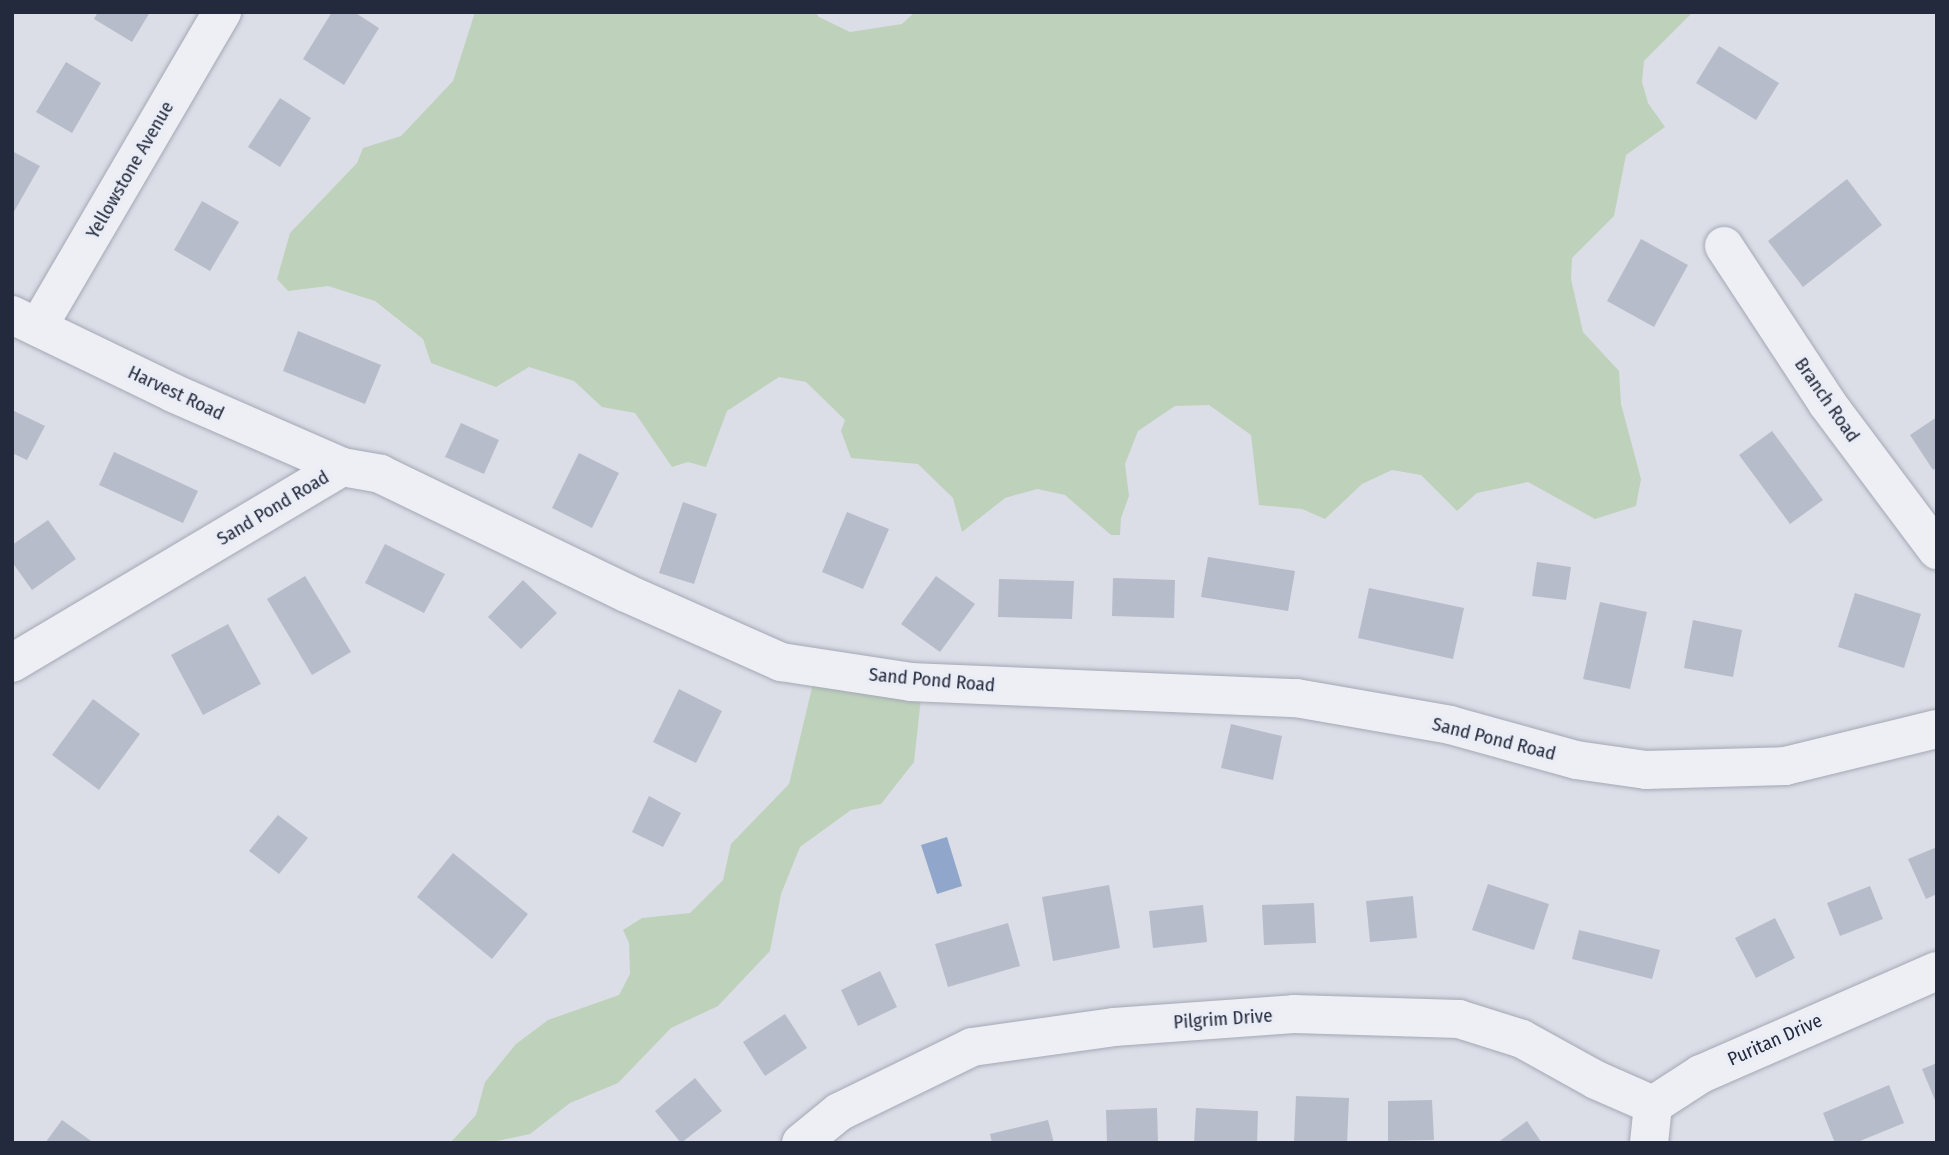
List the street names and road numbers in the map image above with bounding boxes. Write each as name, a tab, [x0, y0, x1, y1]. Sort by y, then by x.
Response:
street label: Yellowstone Avenue	[81, 97, 179, 243]
street label: Branch Road	[1790, 353, 1864, 447]
street label: Harvest Road	[124, 361, 228, 425]
street label: Sand Pond Road	[213, 466, 333, 550]
street label: Sand Pond Road	[868, 663, 996, 697]
street label: Sand Pond Road	[1430, 713, 1558, 765]
street label: Pilgrim Drive	[1173, 1004, 1273, 1034]
street label: Puritan Drive	[1724, 1009, 1826, 1071]

